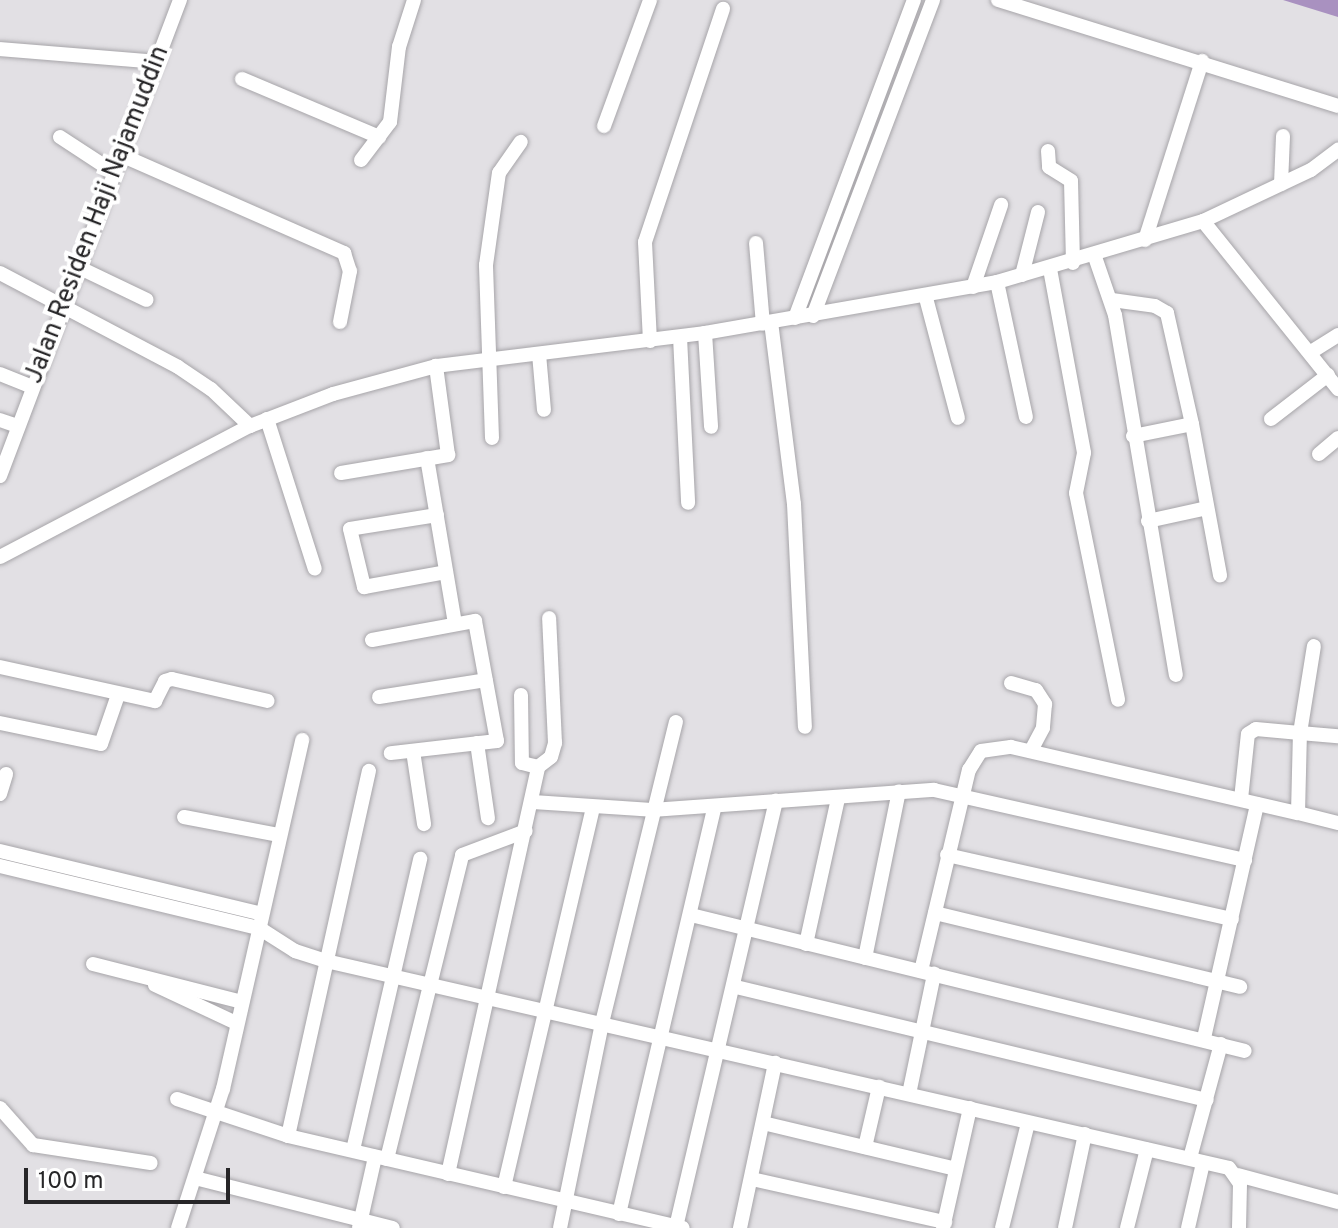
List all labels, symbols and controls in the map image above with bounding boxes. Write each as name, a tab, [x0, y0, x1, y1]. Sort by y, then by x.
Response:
street label: Jalan Residen Haji Najamuddin	[19, 42, 177, 388]
scale bar	[28, 1152, 234, 1202]
text: 100 m	[38, 1167, 104, 1197]

